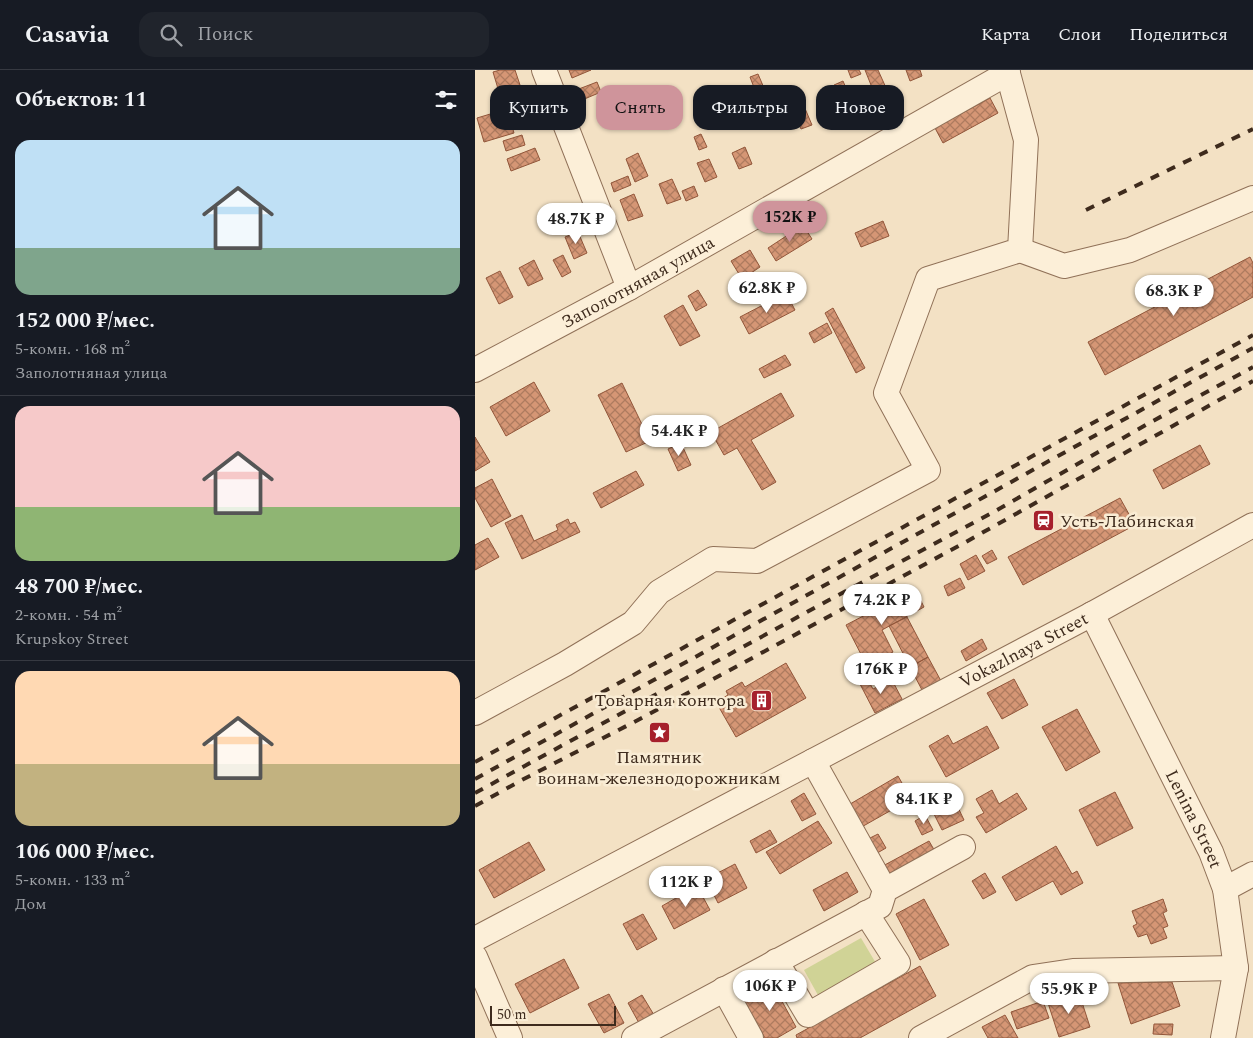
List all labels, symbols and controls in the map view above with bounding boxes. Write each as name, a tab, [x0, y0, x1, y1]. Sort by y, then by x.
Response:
search box	[139, 12, 489, 57]
text: Casavia	[25, 17, 109, 53]
text: Поиск	[197, 20, 253, 49]
icon: search	[157, 21, 185, 49]
text: Карта	[981, 21, 1030, 48]
text: Слои	[1058, 21, 1101, 48]
text: Поделиться	[1129, 21, 1228, 48]
text: Объектов: 11	[15, 84, 147, 116]
chip: Купить	[490, 85, 586, 130]
chip: Снять	[596, 85, 683, 130]
chip: Фильтры	[693, 85, 806, 130]
chip: Новое	[816, 85, 904, 130]
icon: filters	[432, 86, 460, 114]
icon: home	[193, 173, 283, 263]
pin: 152K ₽	[749, 200, 831, 243]
pin: 48.7K ₽	[530, 202, 622, 245]
text: 152K ₽	[764, 205, 816, 229]
text: 48.7K ₽	[548, 207, 604, 231]
street label: Заполотняная улица	[556, 229, 720, 335]
pin: 62.8K ₽	[721, 272, 813, 314]
pin: 68.3K ₽	[1128, 274, 1220, 317]
text: 62.8K ₽	[739, 276, 795, 300]
text: 68.3K ₽	[1146, 279, 1202, 303]
text: 152 000 ₽/мес.	[15, 305, 155, 337]
text: 5-комн. · 168 m²	[15, 337, 130, 361]
text: Заполотняная улица	[15, 361, 167, 385]
pin: 54.4K ₽	[633, 414, 725, 457]
text: 54.4K ₽	[651, 419, 707, 443]
icon: home	[193, 438, 283, 528]
place label: Усть-Лабинская	[1060, 508, 1194, 535]
station icon: Усть-Лабинская	[1032, 509, 1056, 533]
text: 48 700 ₽/мес.	[15, 571, 143, 603]
pin: 74.2K ₽	[836, 584, 928, 626]
text: 74.2K ₽	[854, 588, 910, 612]
text: 2-комн. · 54 m²	[15, 603, 122, 627]
street label: Vokazlnaya Street	[954, 605, 1093, 695]
text: Krupskoy Street	[15, 627, 129, 651]
pin: 176K ₽	[840, 652, 922, 695]
text: 176K ₽	[855, 657, 907, 681]
place label: Товарная контора	[594, 687, 745, 714]
building icon: Товарная контора	[749, 688, 773, 712]
icon: home	[193, 703, 283, 793]
place icon: Памятник воинам-железнодорожникам	[647, 720, 671, 744]
place label: Памятник воинам-железнодорожникам	[538, 744, 780, 792]
street label: Lenina Street	[1158, 765, 1229, 872]
pin: 84.1K ₽	[878, 782, 970, 825]
text: 84.1K ₽	[896, 787, 952, 811]
text: 106 000 ₽/мес.	[15, 836, 155, 868]
pin: 112K ₽	[645, 866, 727, 908]
text: 5-комн. · 133 m²	[15, 868, 130, 892]
text: 112K ₽	[660, 870, 712, 894]
text: Дом	[15, 892, 47, 916]
pin: 106K ₽	[729, 970, 811, 1012]
pin: 55.9K ₽	[1023, 972, 1115, 1015]
text: 106K ₽	[744, 974, 796, 998]
text: 55.9K ₽	[1041, 977, 1097, 1001]
scale bar	[490, 1003, 616, 1026]
text: 50 m	[497, 1004, 527, 1025]

